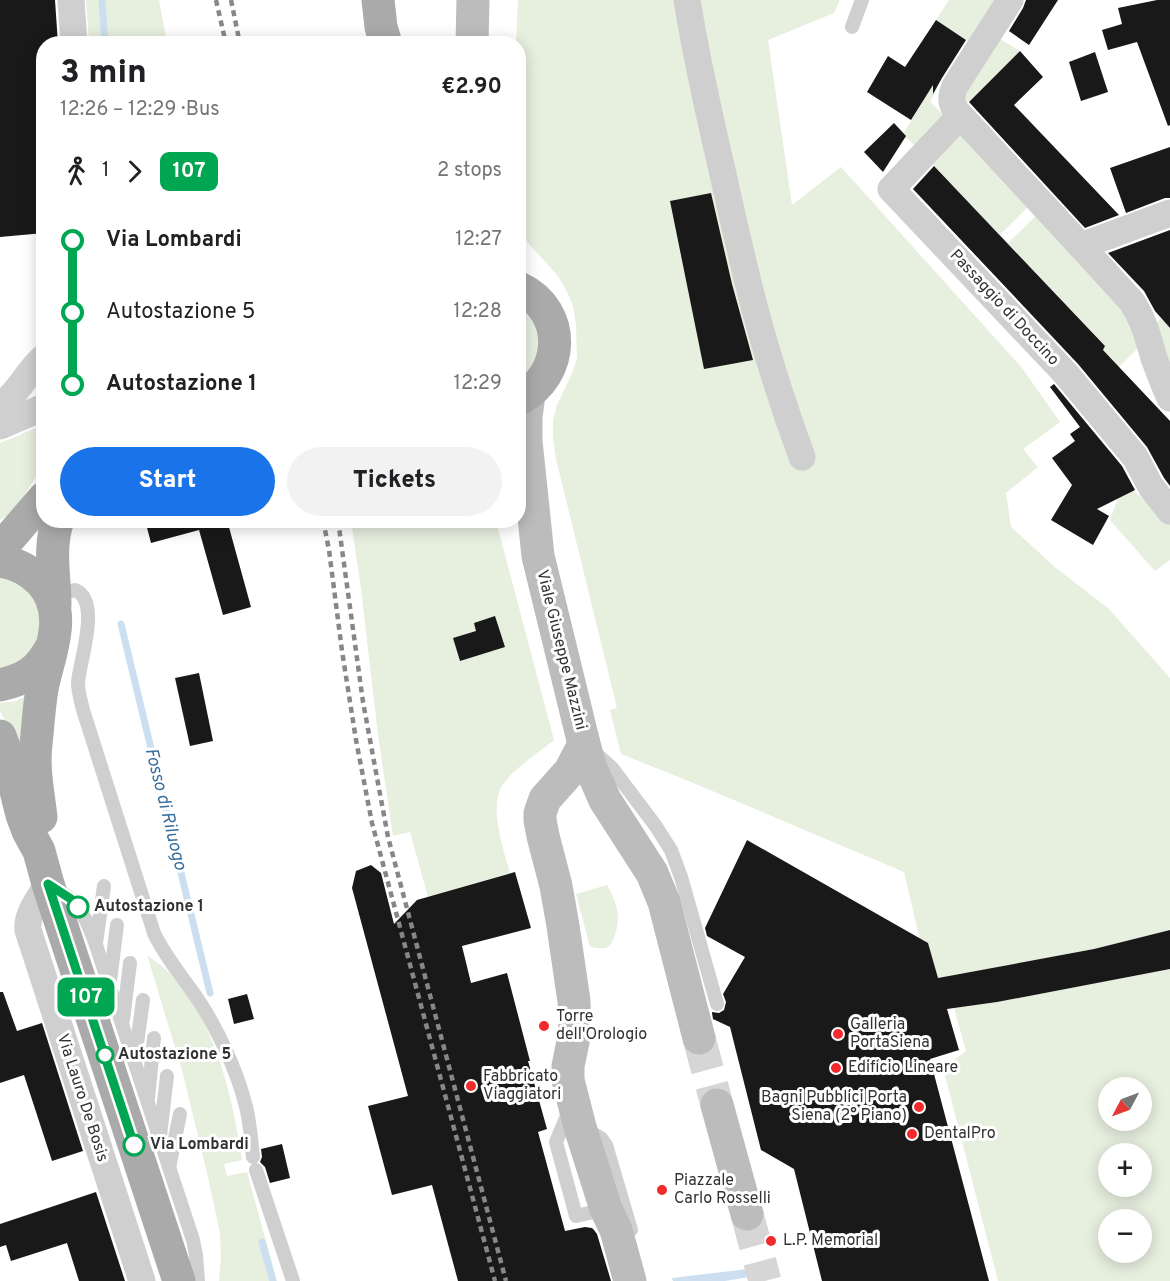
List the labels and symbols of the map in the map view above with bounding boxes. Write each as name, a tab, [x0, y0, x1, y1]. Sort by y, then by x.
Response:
street label: Passaggio di Doccino	[945, 246, 1063, 370]
street label: Viale Giuseppe Mazzini	[531, 568, 591, 732]
water label: Fosso di Riluogo	[139, 746, 191, 873]
marker: Autostazione 1	[67, 896, 89, 918]
place label: Autostazione 1	[94, 897, 204, 917]
line badge: 107	[52, 978, 121, 1016]
place label: Torre dell'Orologio	[556, 1007, 647, 1045]
place label: Galleria PortaSiena	[850, 1015, 930, 1053]
marker: Torre dell'Orologio	[537, 1019, 551, 1033]
marker: Galleria PortaSiena	[831, 1027, 845, 1041]
street label: Via Lauro De Bosis	[52, 1032, 112, 1164]
place label: Autostazione 5	[118, 1045, 231, 1065]
marker: Autostazione 5	[96, 1046, 114, 1064]
place label: Edificio Lineare	[848, 1058, 958, 1078]
marker: Edificio Lineare	[829, 1061, 843, 1075]
place label: Fabbricato Viaggiatori	[483, 1067, 561, 1105]
north arrow	[1098, 1077, 1152, 1131]
marker: Fabbricato Viaggiatori	[464, 1079, 478, 1093]
place label: Bagni Pubblici Porta Siena (2° Piano)	[761, 1088, 907, 1126]
marker: Bagni Pubblici Porta Siena (2° Piano)	[912, 1100, 926, 1114]
place label: DentalPro	[924, 1124, 996, 1144]
marker: DentalPro	[905, 1127, 919, 1141]
marker: Via Lombardi	[123, 1134, 145, 1156]
place label: Via Lombardi	[150, 1135, 249, 1155]
place label: Piazzale Carlo Rosselli	[674, 1171, 771, 1209]
marker: Piazzale Carlo Rosselli	[655, 1183, 669, 1197]
place label: L.P. Memorial	[783, 1231, 878, 1251]
marker: L.P. Memorial	[764, 1234, 778, 1248]

